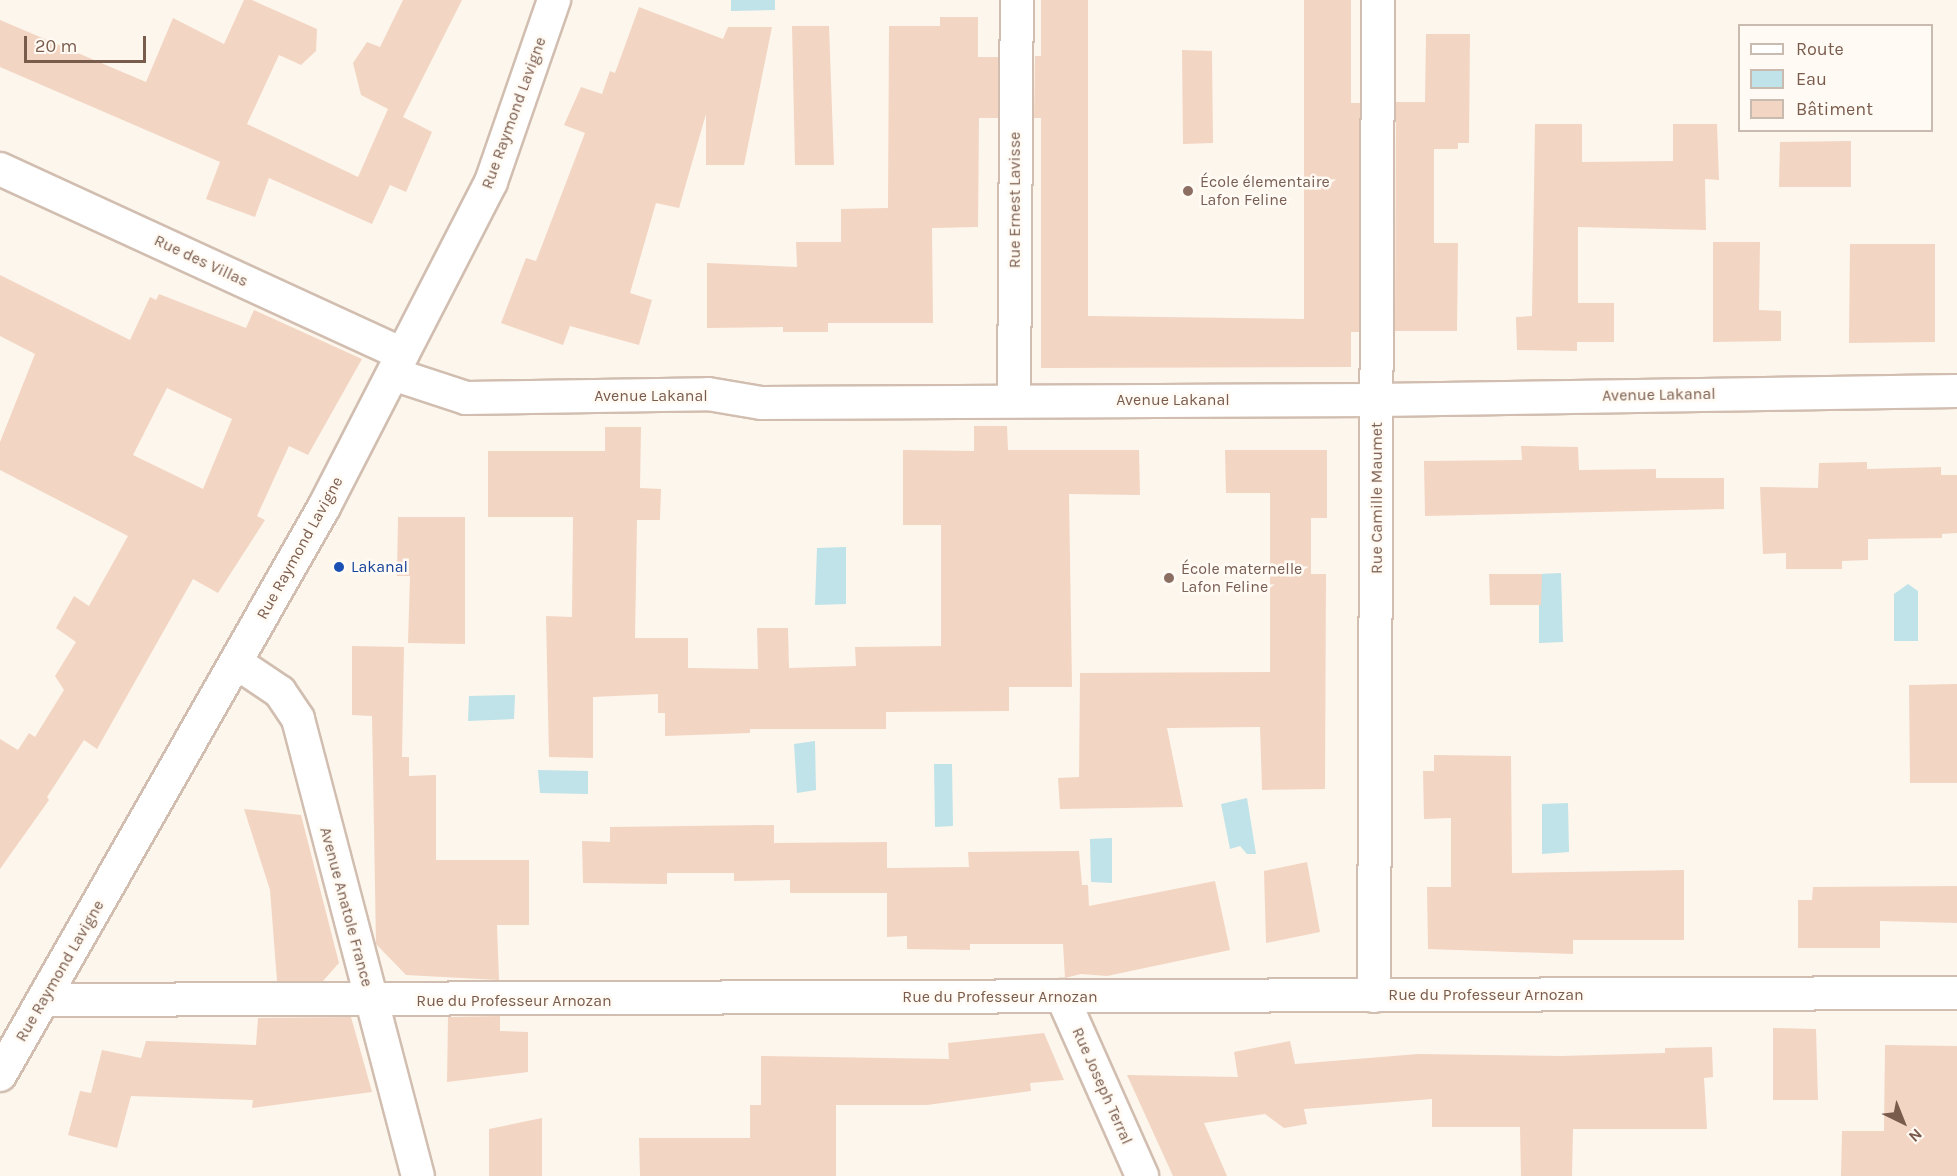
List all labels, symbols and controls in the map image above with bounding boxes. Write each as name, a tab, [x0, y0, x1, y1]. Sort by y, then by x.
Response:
scale bar	[27, 24, 148, 62]
legend	[1738, 24, 1933, 132]
street label: Rue Raymond Lavigne	[478, 34, 550, 192]
text: 20 m	[35, 35, 77, 57]
text: Route	[1796, 38, 1844, 60]
text: Eau	[1796, 68, 1827, 90]
text: Bâtiment	[1796, 98, 1873, 120]
street label: Rue Ernest Lavisse	[1005, 132, 1025, 268]
place label: École élementaire Lafon Feline	[1200, 172, 1330, 210]
marker: École élementaire Lafon Feline	[1181, 184, 1195, 198]
street label: Rue des Villas	[151, 231, 251, 291]
street label: Avenue Lakanal	[1602, 384, 1716, 406]
street label: Avenue Lakanal	[594, 386, 708, 406]
street label: Avenue Lakanal	[1116, 390, 1230, 410]
street label: Rue Camille Maumet	[1367, 422, 1387, 574]
street label: Rue Raymond Lavigne	[253, 473, 347, 623]
place label: Lakanal	[351, 557, 408, 577]
place label: École maternelle Lafon Feline	[1181, 559, 1302, 597]
marker: Lakanal	[332, 560, 346, 574]
marker: École maternelle Lafon Feline	[1162, 571, 1176, 585]
street label: Avenue Anatole France	[315, 825, 377, 989]
street label: Rue Raymond Lavigne	[12, 897, 108, 1045]
street label: Rue du Professeur Arnozan	[1388, 985, 1584, 1005]
street label: Rue du Professeur Arnozan	[902, 987, 1098, 1007]
street label: Rue du Professeur Arnozan	[416, 991, 612, 1011]
street label: Rue Joseph Terral	[1068, 1025, 1136, 1147]
north arrow	[1873, 1092, 1933, 1152]
text: N	[1905, 1125, 1926, 1146]

